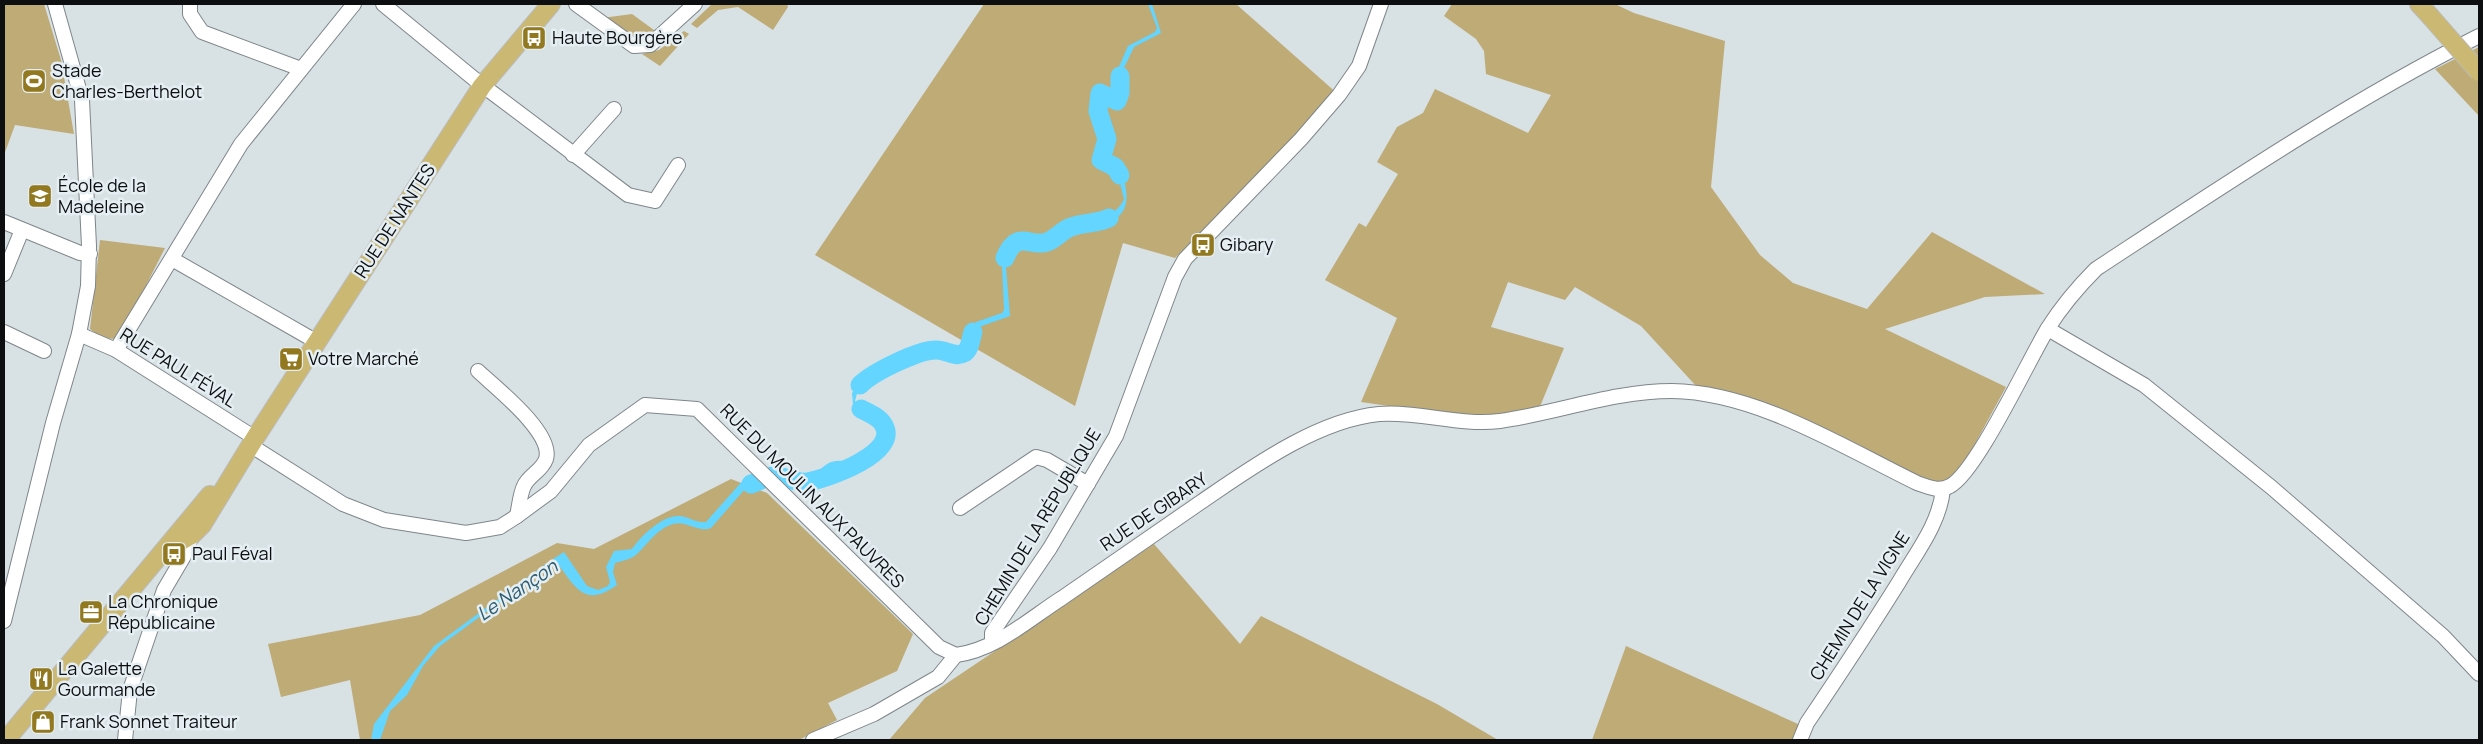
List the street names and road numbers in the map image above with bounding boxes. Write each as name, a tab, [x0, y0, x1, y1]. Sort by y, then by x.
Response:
street label: RUE DE NANTES	[348, 159, 440, 282]
street label: RUE PAUL FÉVAL	[116, 322, 241, 413]
street label: RUE DU MOULIN AUX PAUVRES	[715, 398, 910, 593]
street label: CHEMIN DE LA RÉPUBLIQUE	[969, 423, 1106, 630]
street label: RUE DE GIBARY	[1095, 466, 1212, 556]
street label: CHEMIN DE LA VIGNE	[1804, 527, 1915, 684]

